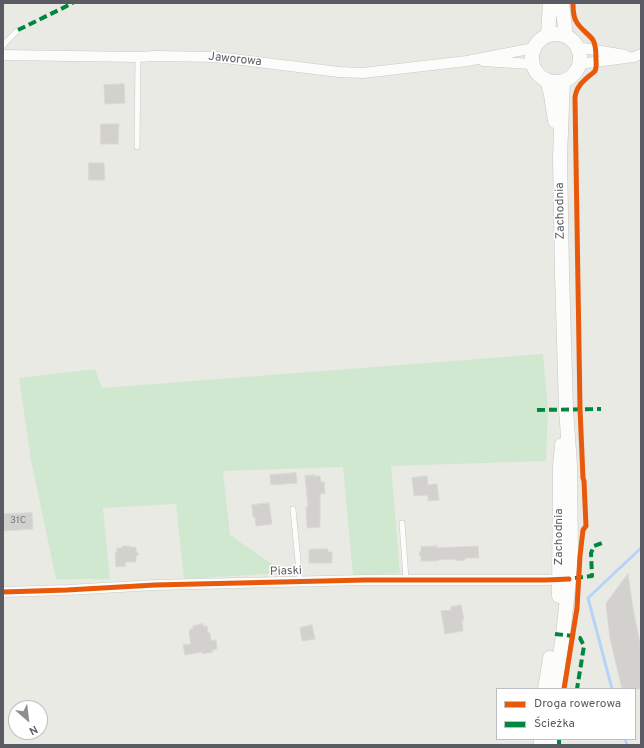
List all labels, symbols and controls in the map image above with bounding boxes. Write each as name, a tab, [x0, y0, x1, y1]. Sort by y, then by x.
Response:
street label: Jaworowa	[208, 50, 262, 70]
street label: Zachodnia	[553, 182, 569, 240]
street label: Zachodnia	[553, 509, 567, 565]
house number: 31C	[10, 515, 26, 527]
street label: Piaski	[270, 564, 302, 580]
legend	[496, 688, 636, 740]
text: Droga rowerowa	[534, 696, 621, 712]
north arrow	[8, 700, 48, 740]
text: Ścieżka	[534, 716, 575, 732]
text: N	[26, 722, 40, 738]

